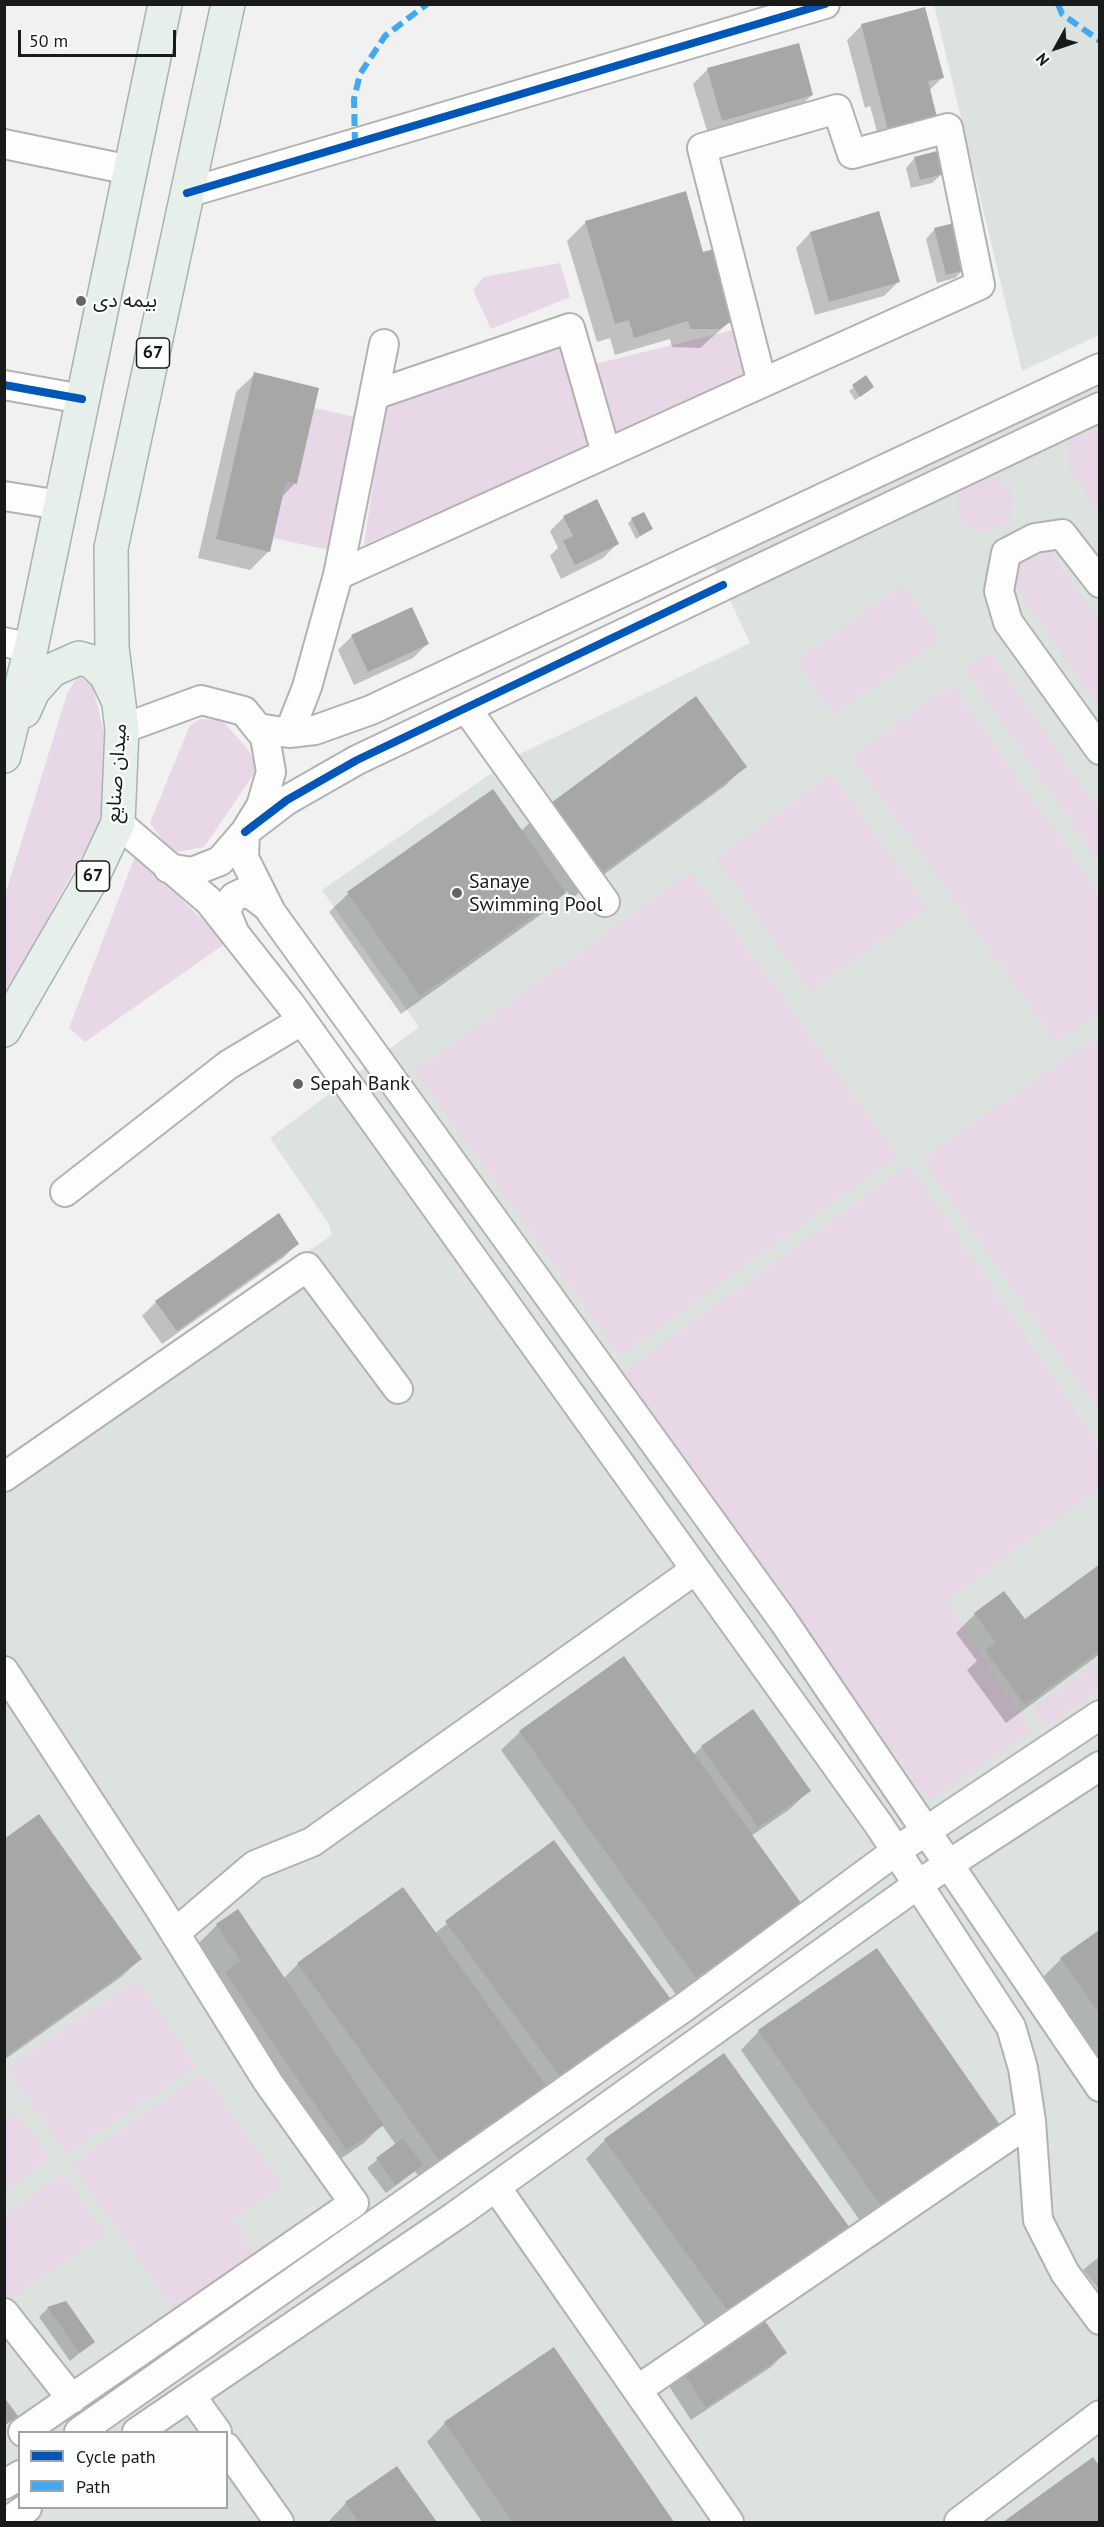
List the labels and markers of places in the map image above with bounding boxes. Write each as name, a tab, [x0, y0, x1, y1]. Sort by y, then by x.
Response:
place label: بیمه دی	[93, 289, 157, 313]
marker: بیمه دی	[74, 294, 88, 308]
place label: Sanaye Swimming Pool	[469, 870, 602, 917]
marker: Sanaye Swimming Pool	[450, 886, 464, 900]
place label: Sepah Bank	[310, 1072, 410, 1096]
marker: Sepah Bank	[291, 1077, 305, 1091]

